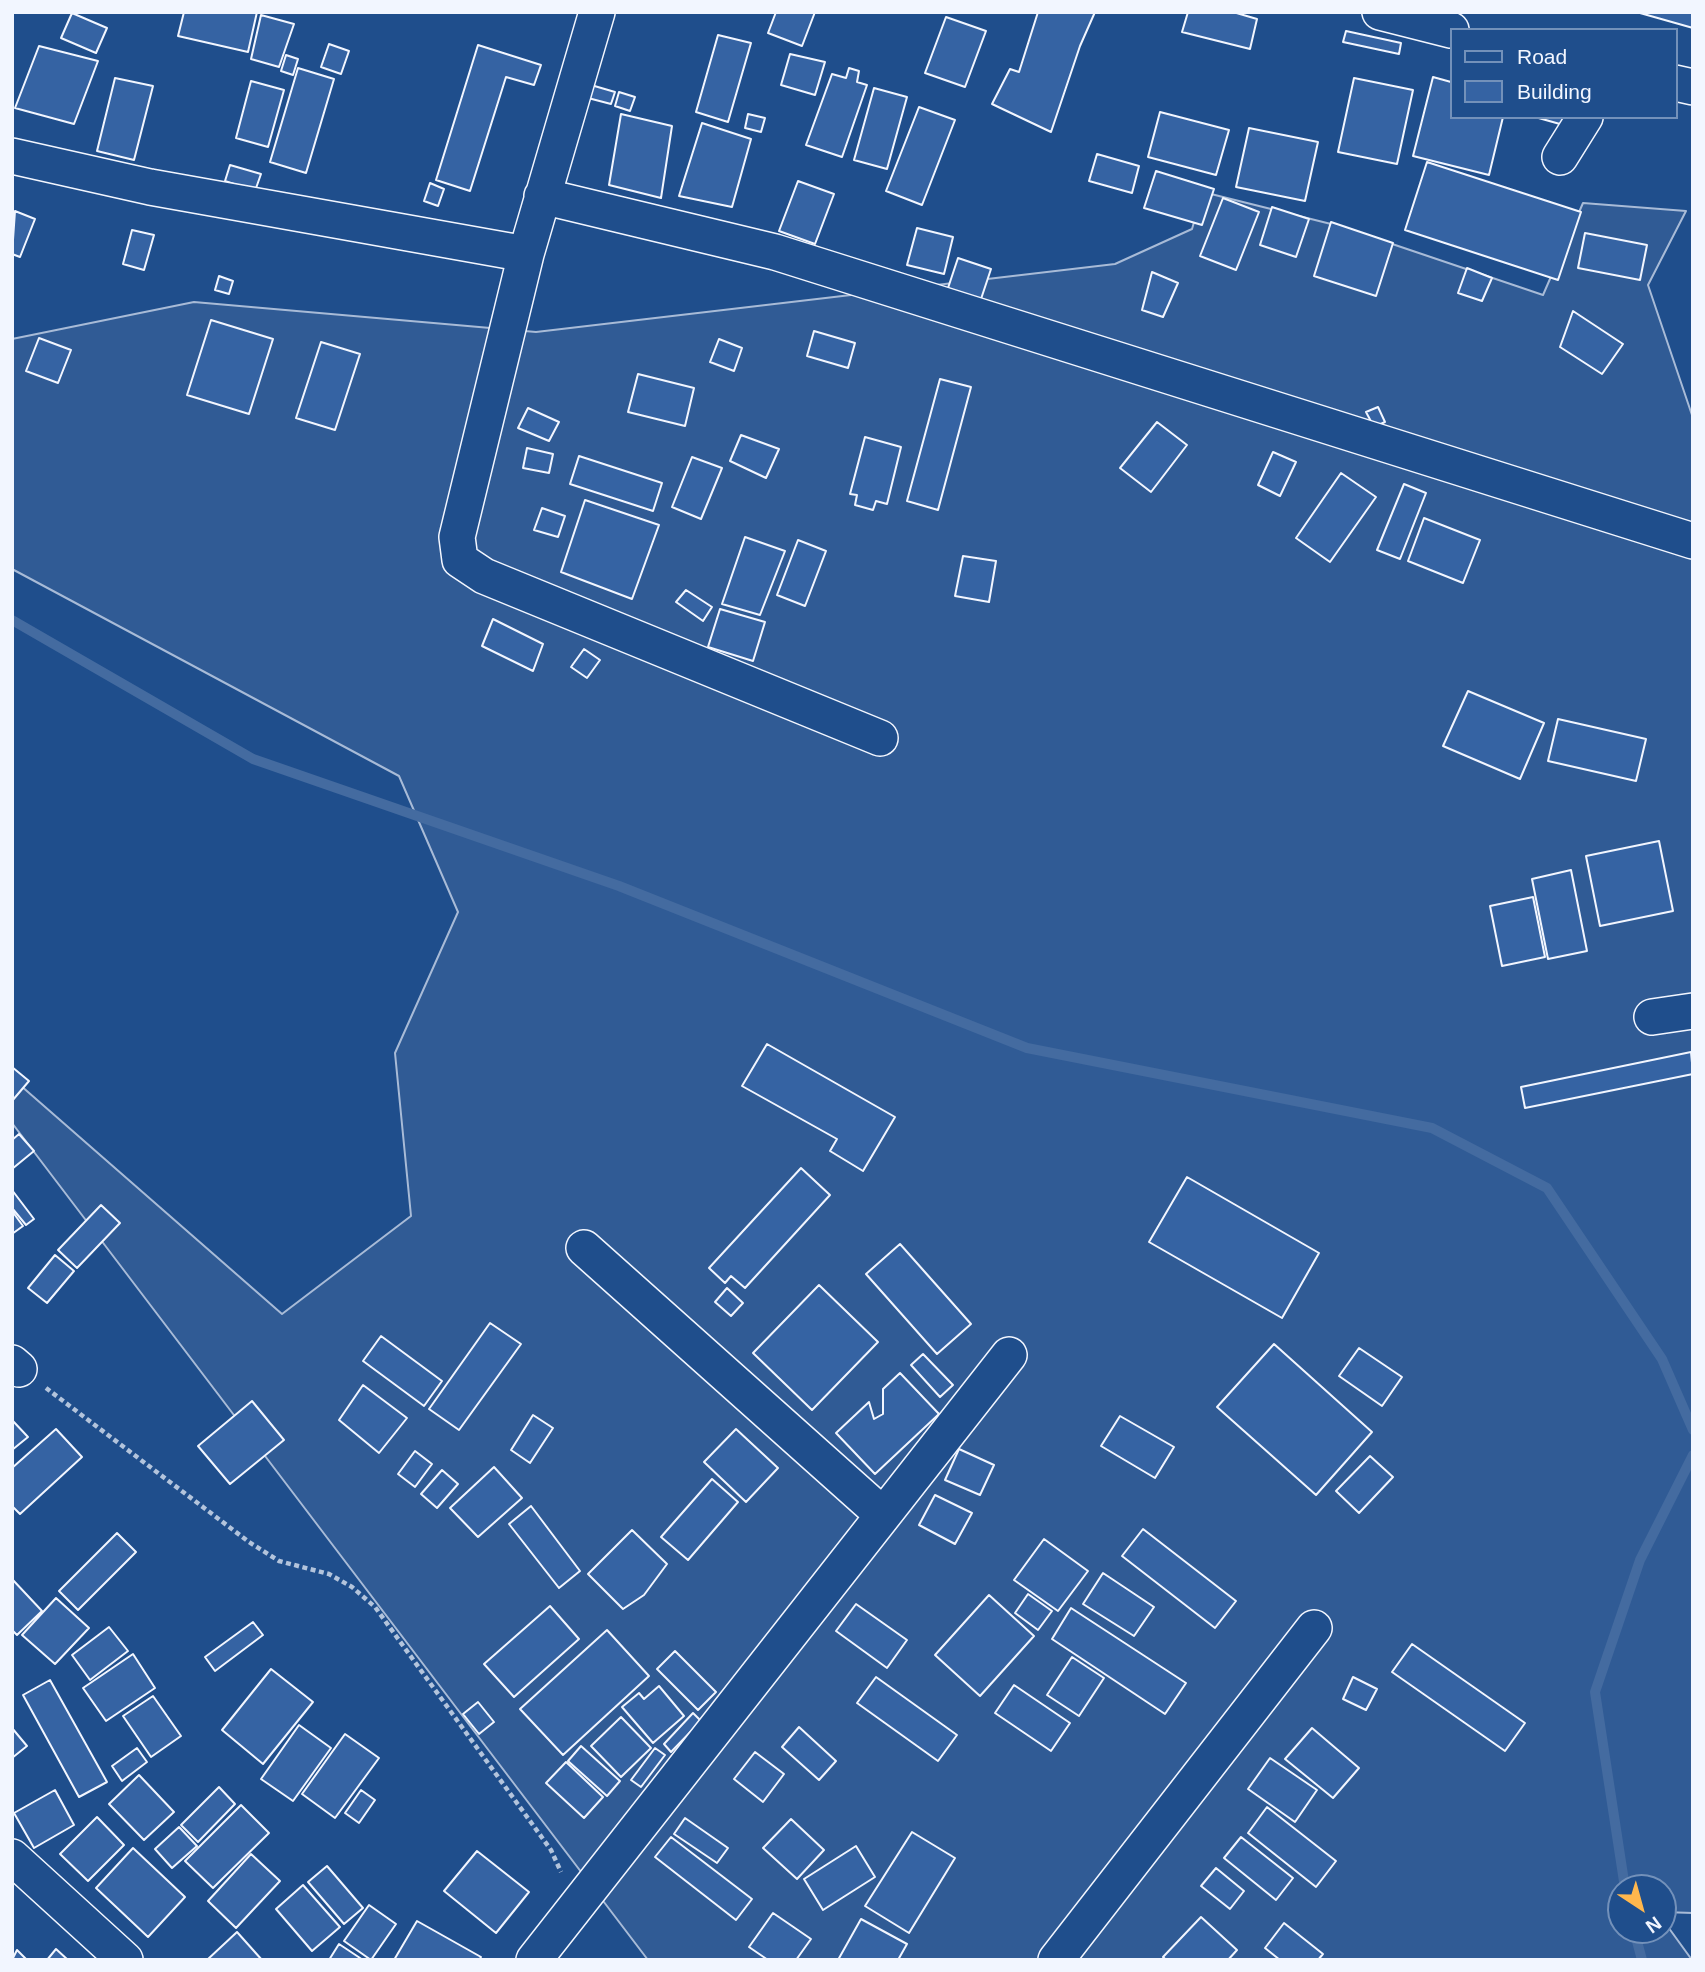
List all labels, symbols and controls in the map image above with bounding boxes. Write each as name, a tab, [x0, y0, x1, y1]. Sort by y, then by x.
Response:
legend	[1450, 28, 1677, 119]
text: Road	[1517, 45, 1567, 68]
text: Building	[1517, 80, 1592, 103]
north arrow	[1607, 1874, 1677, 1944]
text: N	[1642, 1912, 1665, 1937]

